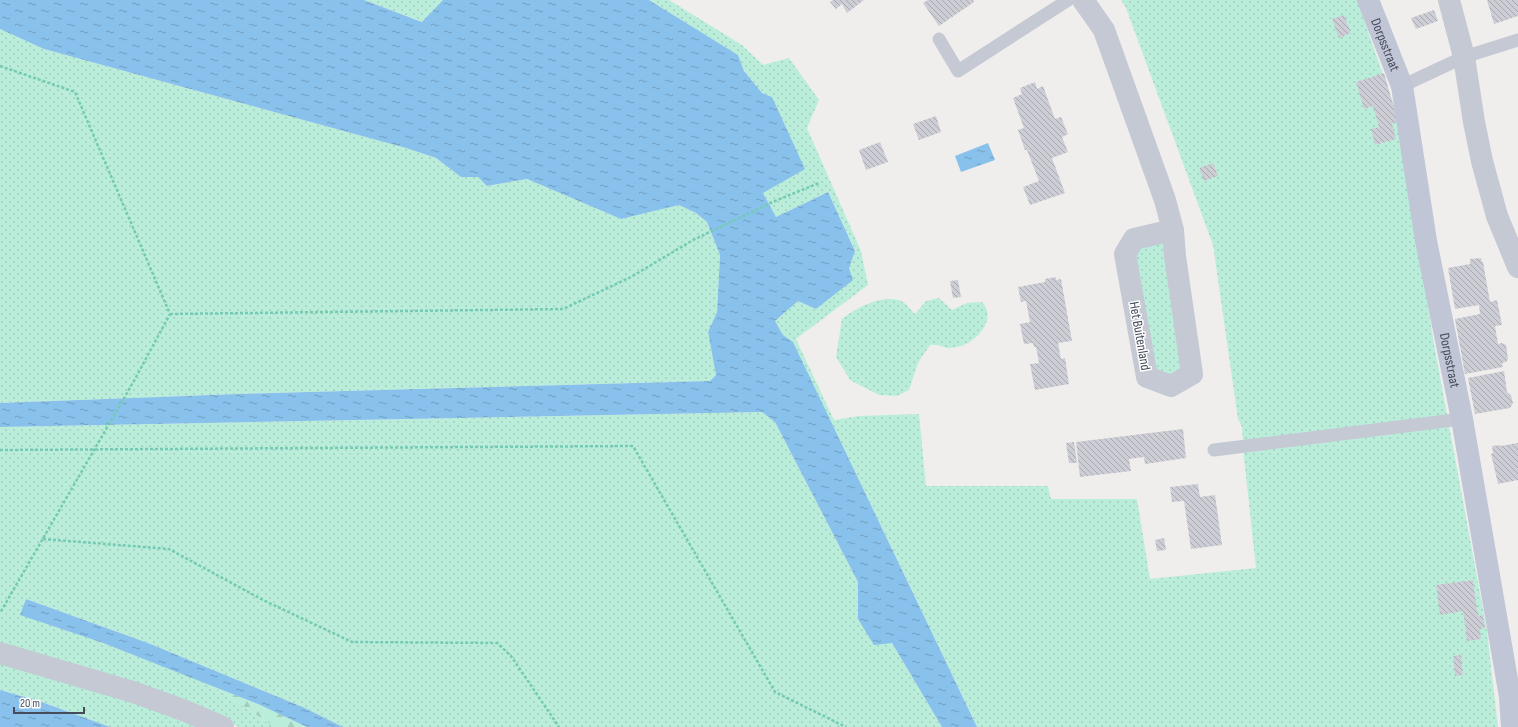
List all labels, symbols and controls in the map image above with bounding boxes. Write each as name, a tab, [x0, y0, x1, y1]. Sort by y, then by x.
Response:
street label: Dorpsstraat	[1368, 16, 1404, 74]
street label: Het Buitenland	[1126, 300, 1154, 372]
street label: Dorpsstraat	[1436, 331, 1464, 389]
scale bar	[14, 689, 84, 715]
text: 20 m	[20, 696, 40, 711]

